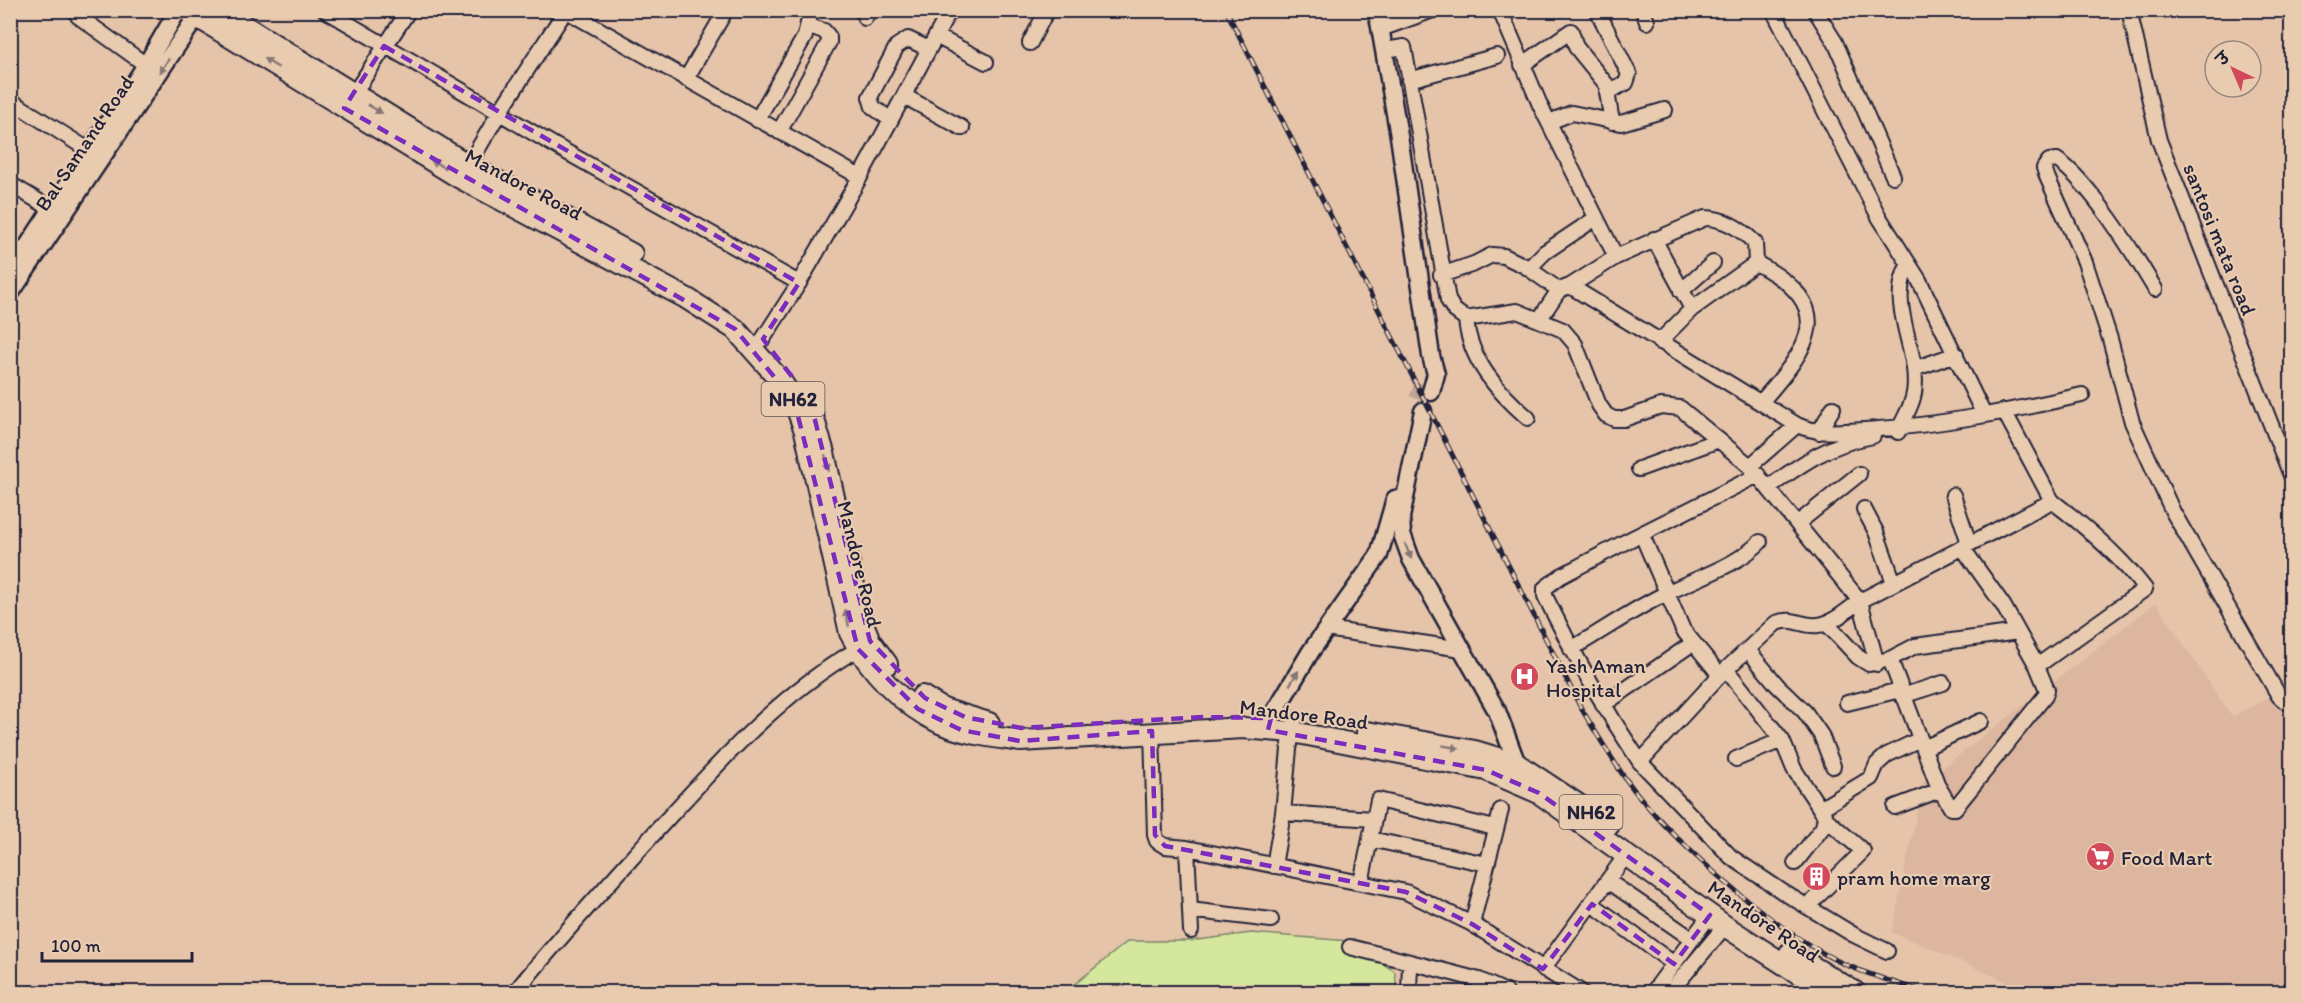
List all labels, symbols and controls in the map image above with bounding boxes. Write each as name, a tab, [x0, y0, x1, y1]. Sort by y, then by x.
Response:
north arrow	[2203, 39, 2263, 99]
text: उ	[2211, 47, 2234, 70]
one-way arrow	[158, 57, 170, 73]
one-way arrow	[263, 58, 279, 69]
street label: Bal Samand Road	[29, 70, 139, 216]
one-way arrow	[367, 103, 383, 114]
street label: Mandore Road	[461, 143, 587, 226]
one-way arrow	[430, 159, 446, 170]
street label: santosi mata road	[2178, 159, 2262, 319]
road number: NH62	[762, 382, 824, 416]
one-way arrow	[822, 454, 832, 472]
street label: Mandore Road	[832, 498, 888, 630]
one-way arrow	[1403, 542, 1413, 560]
one-way arrow	[841, 609, 851, 627]
place label: Yash Aman Hospital	[1546, 653, 1646, 702]
hospital icon: Yash Aman Hospital	[1509, 661, 1541, 693]
one-way arrow	[1289, 670, 1300, 686]
street label: Mandore Road	[1238, 694, 1370, 734]
one-way arrow	[1441, 743, 1460, 752]
road number: NH62	[1560, 795, 1622, 829]
supermarket icon: Food Mart	[2084, 841, 2116, 873]
place label: Food Mart	[2121, 845, 2213, 870]
building icon: pram home marg	[1800, 861, 1832, 893]
place label: pram home marg	[1837, 865, 1991, 890]
street label: Mandore Road	[1703, 874, 1825, 968]
scale bar	[42, 925, 192, 963]
text: 100 m	[51, 935, 101, 957]

